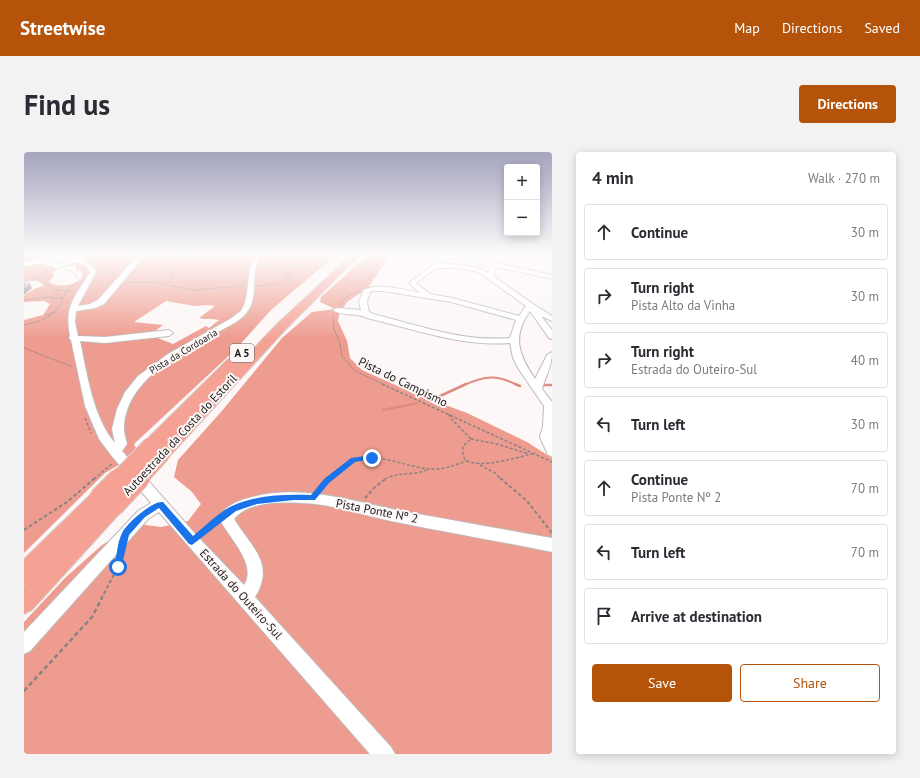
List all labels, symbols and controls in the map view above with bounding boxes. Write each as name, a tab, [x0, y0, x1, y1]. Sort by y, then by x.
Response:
text: Streetwise	[20, 16, 105, 40]
text: Map	[734, 19, 760, 37]
text: Directions	[782, 19, 842, 37]
text: Saved	[864, 19, 900, 37]
button: Directions	[799, 85, 896, 123]
text: Find us	[24, 86, 110, 123]
map controls	[504, 164, 540, 236]
button: +	[504, 164, 540, 200]
text: 4 min	[592, 167, 633, 189]
text: Walk · 270 m	[808, 170, 880, 187]
button: −	[504, 200, 540, 236]
icon: ahead	[593, 221, 615, 243]
text: Continue	[631, 223, 688, 242]
text: 30 m	[851, 224, 879, 241]
text: Turn right	[631, 278, 694, 297]
icon: right	[593, 285, 615, 307]
text: 30 m	[851, 288, 879, 305]
text: Pista Alto da Vinha	[631, 297, 735, 314]
street label: Pista da Cordoaria	[147, 326, 220, 377]
text: Turn right	[631, 342, 694, 361]
road number: A 5	[230, 344, 254, 362]
icon: right	[593, 349, 615, 371]
text: 40 m	[851, 352, 879, 369]
street label: Pista do Campismo	[356, 353, 450, 410]
text: Estrada do Outeiro-Sul	[631, 361, 757, 378]
street label: Autoestrada da Costa do Estoril	[120, 371, 240, 498]
icon: left	[593, 413, 615, 435]
text: Turn left	[631, 415, 685, 434]
text: 30 m	[851, 416, 879, 433]
route end	[363, 449, 381, 467]
text: Continue	[631, 470, 688, 489]
icon: ahead	[593, 477, 615, 499]
text: 70 m	[851, 480, 879, 497]
text: Pista Ponte Nº 2	[631, 489, 721, 506]
street label: Pista Ponte Nº 2	[335, 495, 419, 526]
icon: left	[593, 541, 615, 563]
text: Turn left	[631, 543, 685, 562]
text: 70 m	[851, 544, 879, 561]
street label: Estrada do Outeiro-Sul	[197, 545, 286, 642]
route start	[109, 558, 127, 576]
icon: arrive	[593, 605, 615, 627]
text: Arrive at destination	[631, 607, 762, 626]
button: Save	[592, 664, 732, 702]
button: Share	[740, 664, 880, 702]

